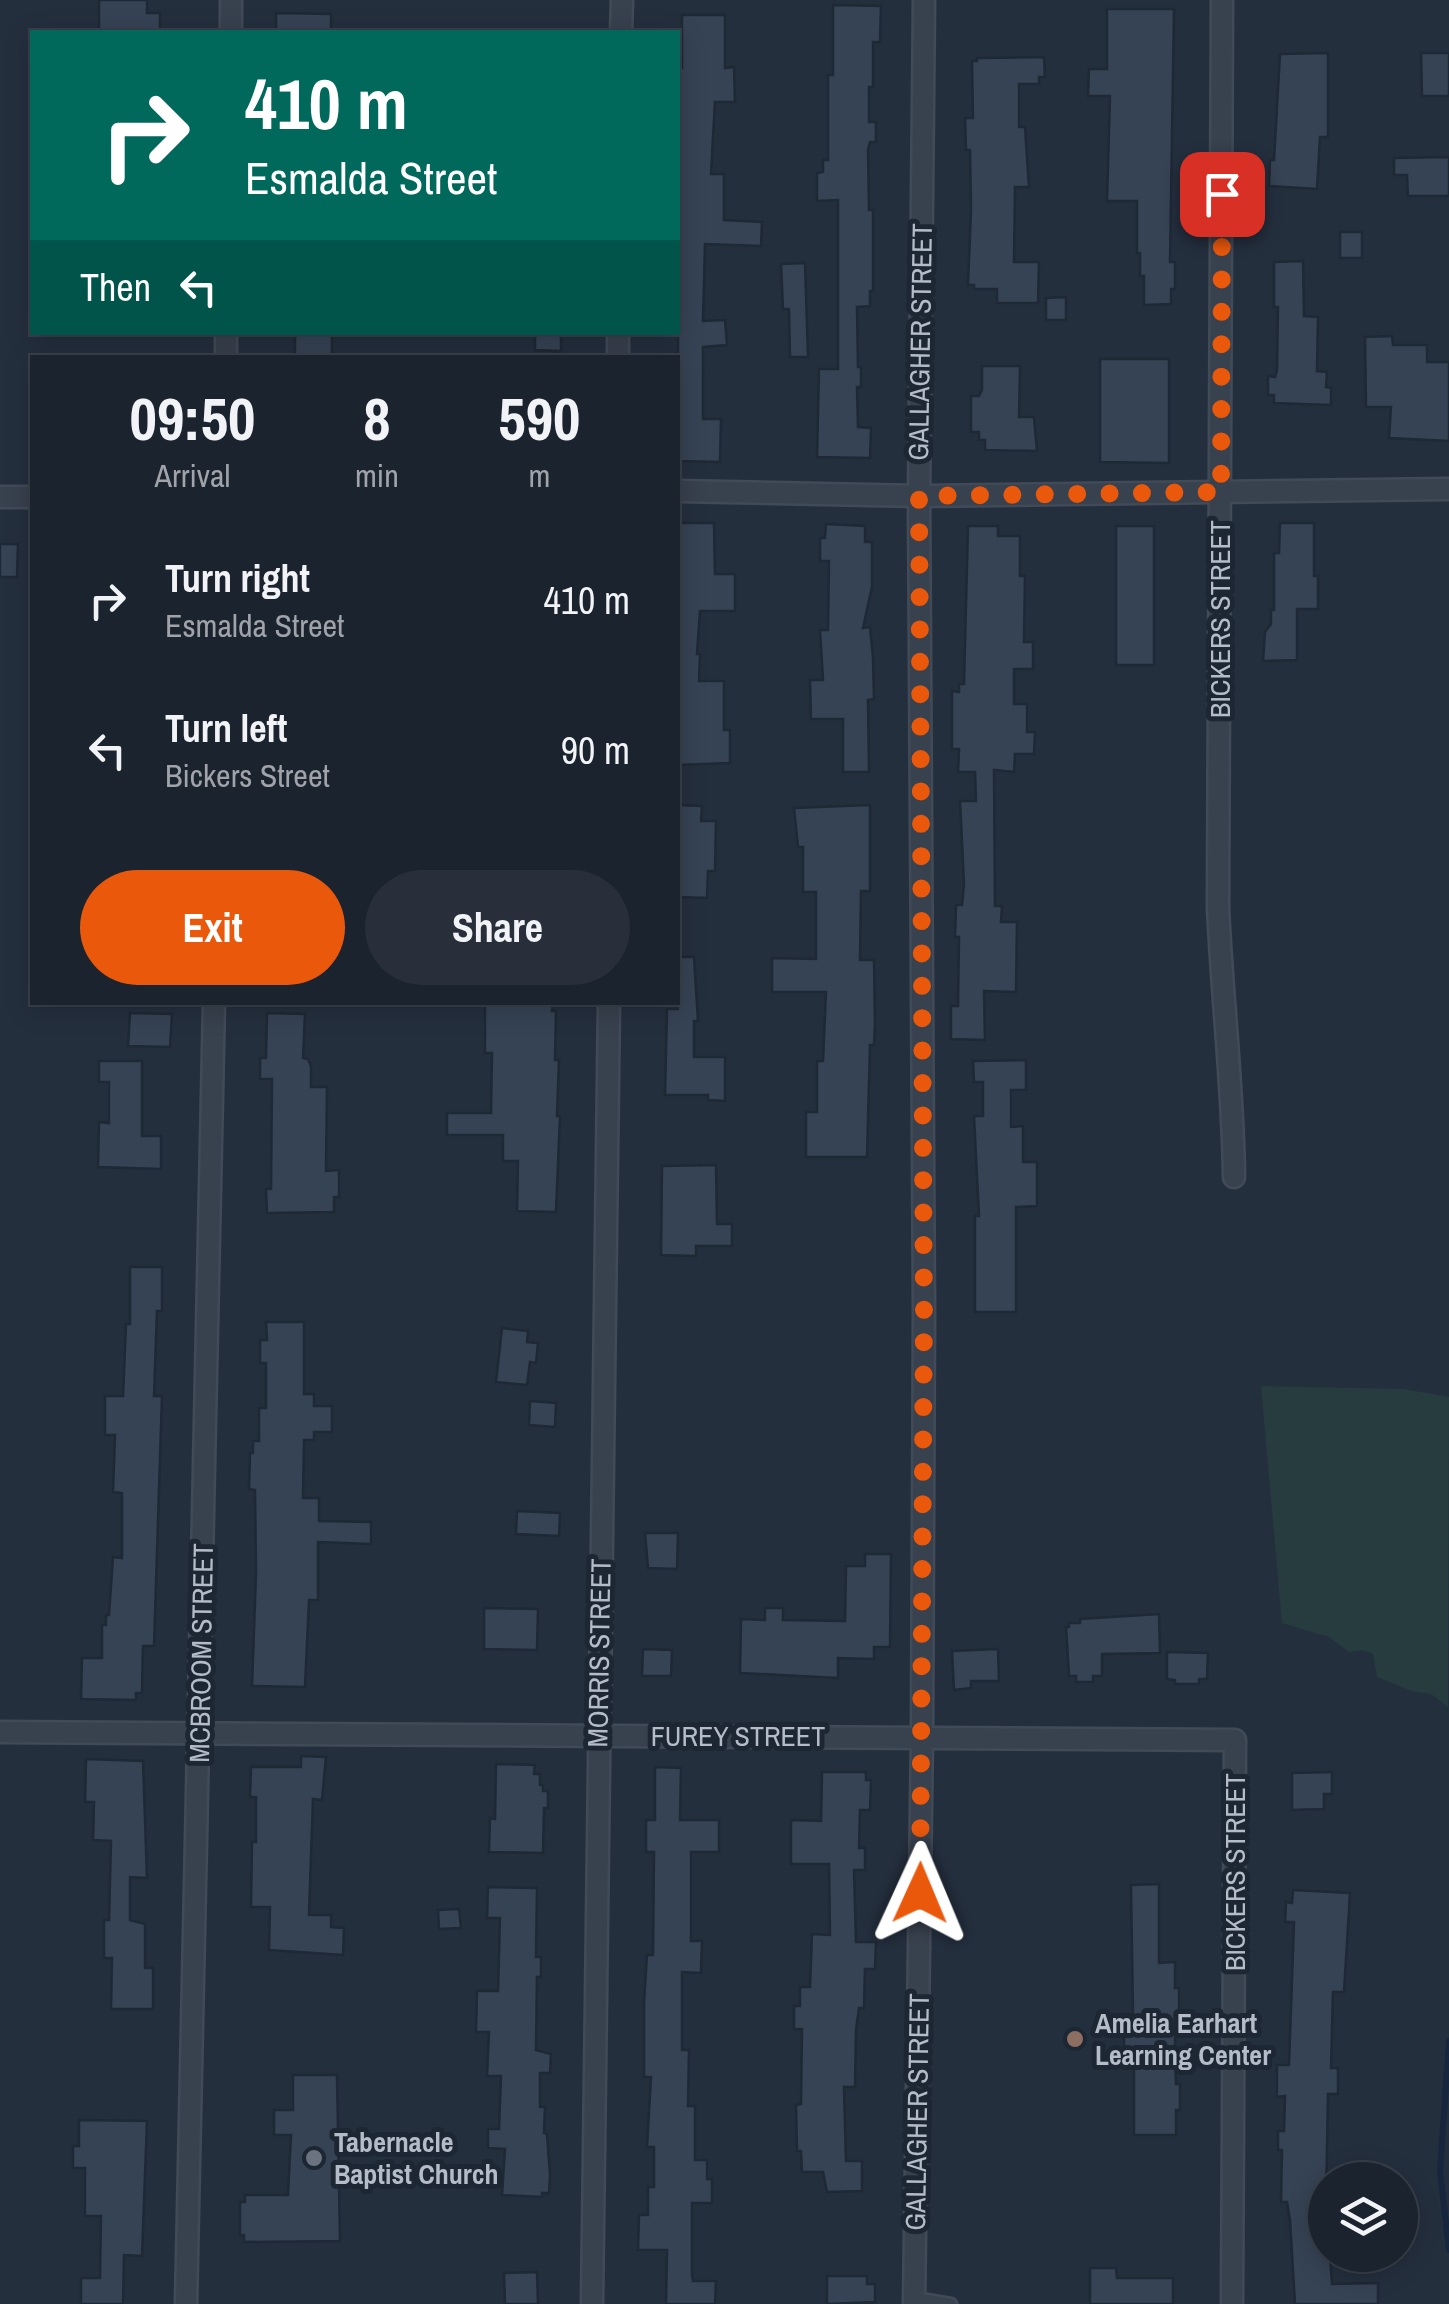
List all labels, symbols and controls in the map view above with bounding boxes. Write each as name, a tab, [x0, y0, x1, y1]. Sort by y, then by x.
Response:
text: 410 m	[245, 57, 408, 151]
icon: right	[80, 70, 210, 200]
text: Esmalda Street	[245, 147, 497, 208]
pin	[1180, 152, 1265, 237]
icon: arrive	[1195, 167, 1250, 222]
street label: GALLAGHER STREET	[899, 223, 941, 461]
icon: left	[171, 260, 226, 315]
text: Then	[80, 262, 151, 313]
text: 09:50	[130, 378, 255, 459]
text: 8	[363, 378, 391, 459]
text: 590	[498, 378, 580, 459]
text: Arrival	[155, 454, 230, 497]
text: min	[355, 454, 399, 497]
text: m	[528, 454, 550, 497]
street label: BICKERS STREET	[1201, 520, 1239, 718]
text: Turn right	[165, 553, 310, 604]
icon: right	[80, 573, 135, 628]
text: 410 m	[543, 575, 630, 626]
text: Esmalda Street	[165, 604, 344, 647]
text: Turn left	[165, 703, 287, 754]
icon: left	[80, 723, 135, 778]
text: 90 m	[561, 725, 630, 776]
text: Bickers Street	[165, 754, 330, 797]
button: Exit	[80, 870, 345, 985]
button: Share	[365, 870, 630, 985]
street label: MCBROOM STREET	[180, 1543, 222, 1763]
street label: MORRIS STREET	[578, 1558, 620, 1748]
street label: FUREY STREET	[651, 1717, 825, 1755]
street label: BICKERS STREET	[1216, 1773, 1254, 1971]
position arrow	[868, 1841, 972, 1945]
street label: GALLAGHER STREET	[896, 1993, 938, 2231]
place label: Amelia Earhart Learning Center	[1095, 2004, 1271, 2074]
marker: Amelia Earhart Learning Center	[1064, 2028, 1086, 2050]
place label: Tabernacle Baptist Church	[334, 2123, 499, 2193]
marker: Tabernacle Baptist Church	[303, 2147, 325, 2169]
map controls	[1308, 2162, 1418, 2272]
button: layers	[1308, 2162, 1418, 2272]

